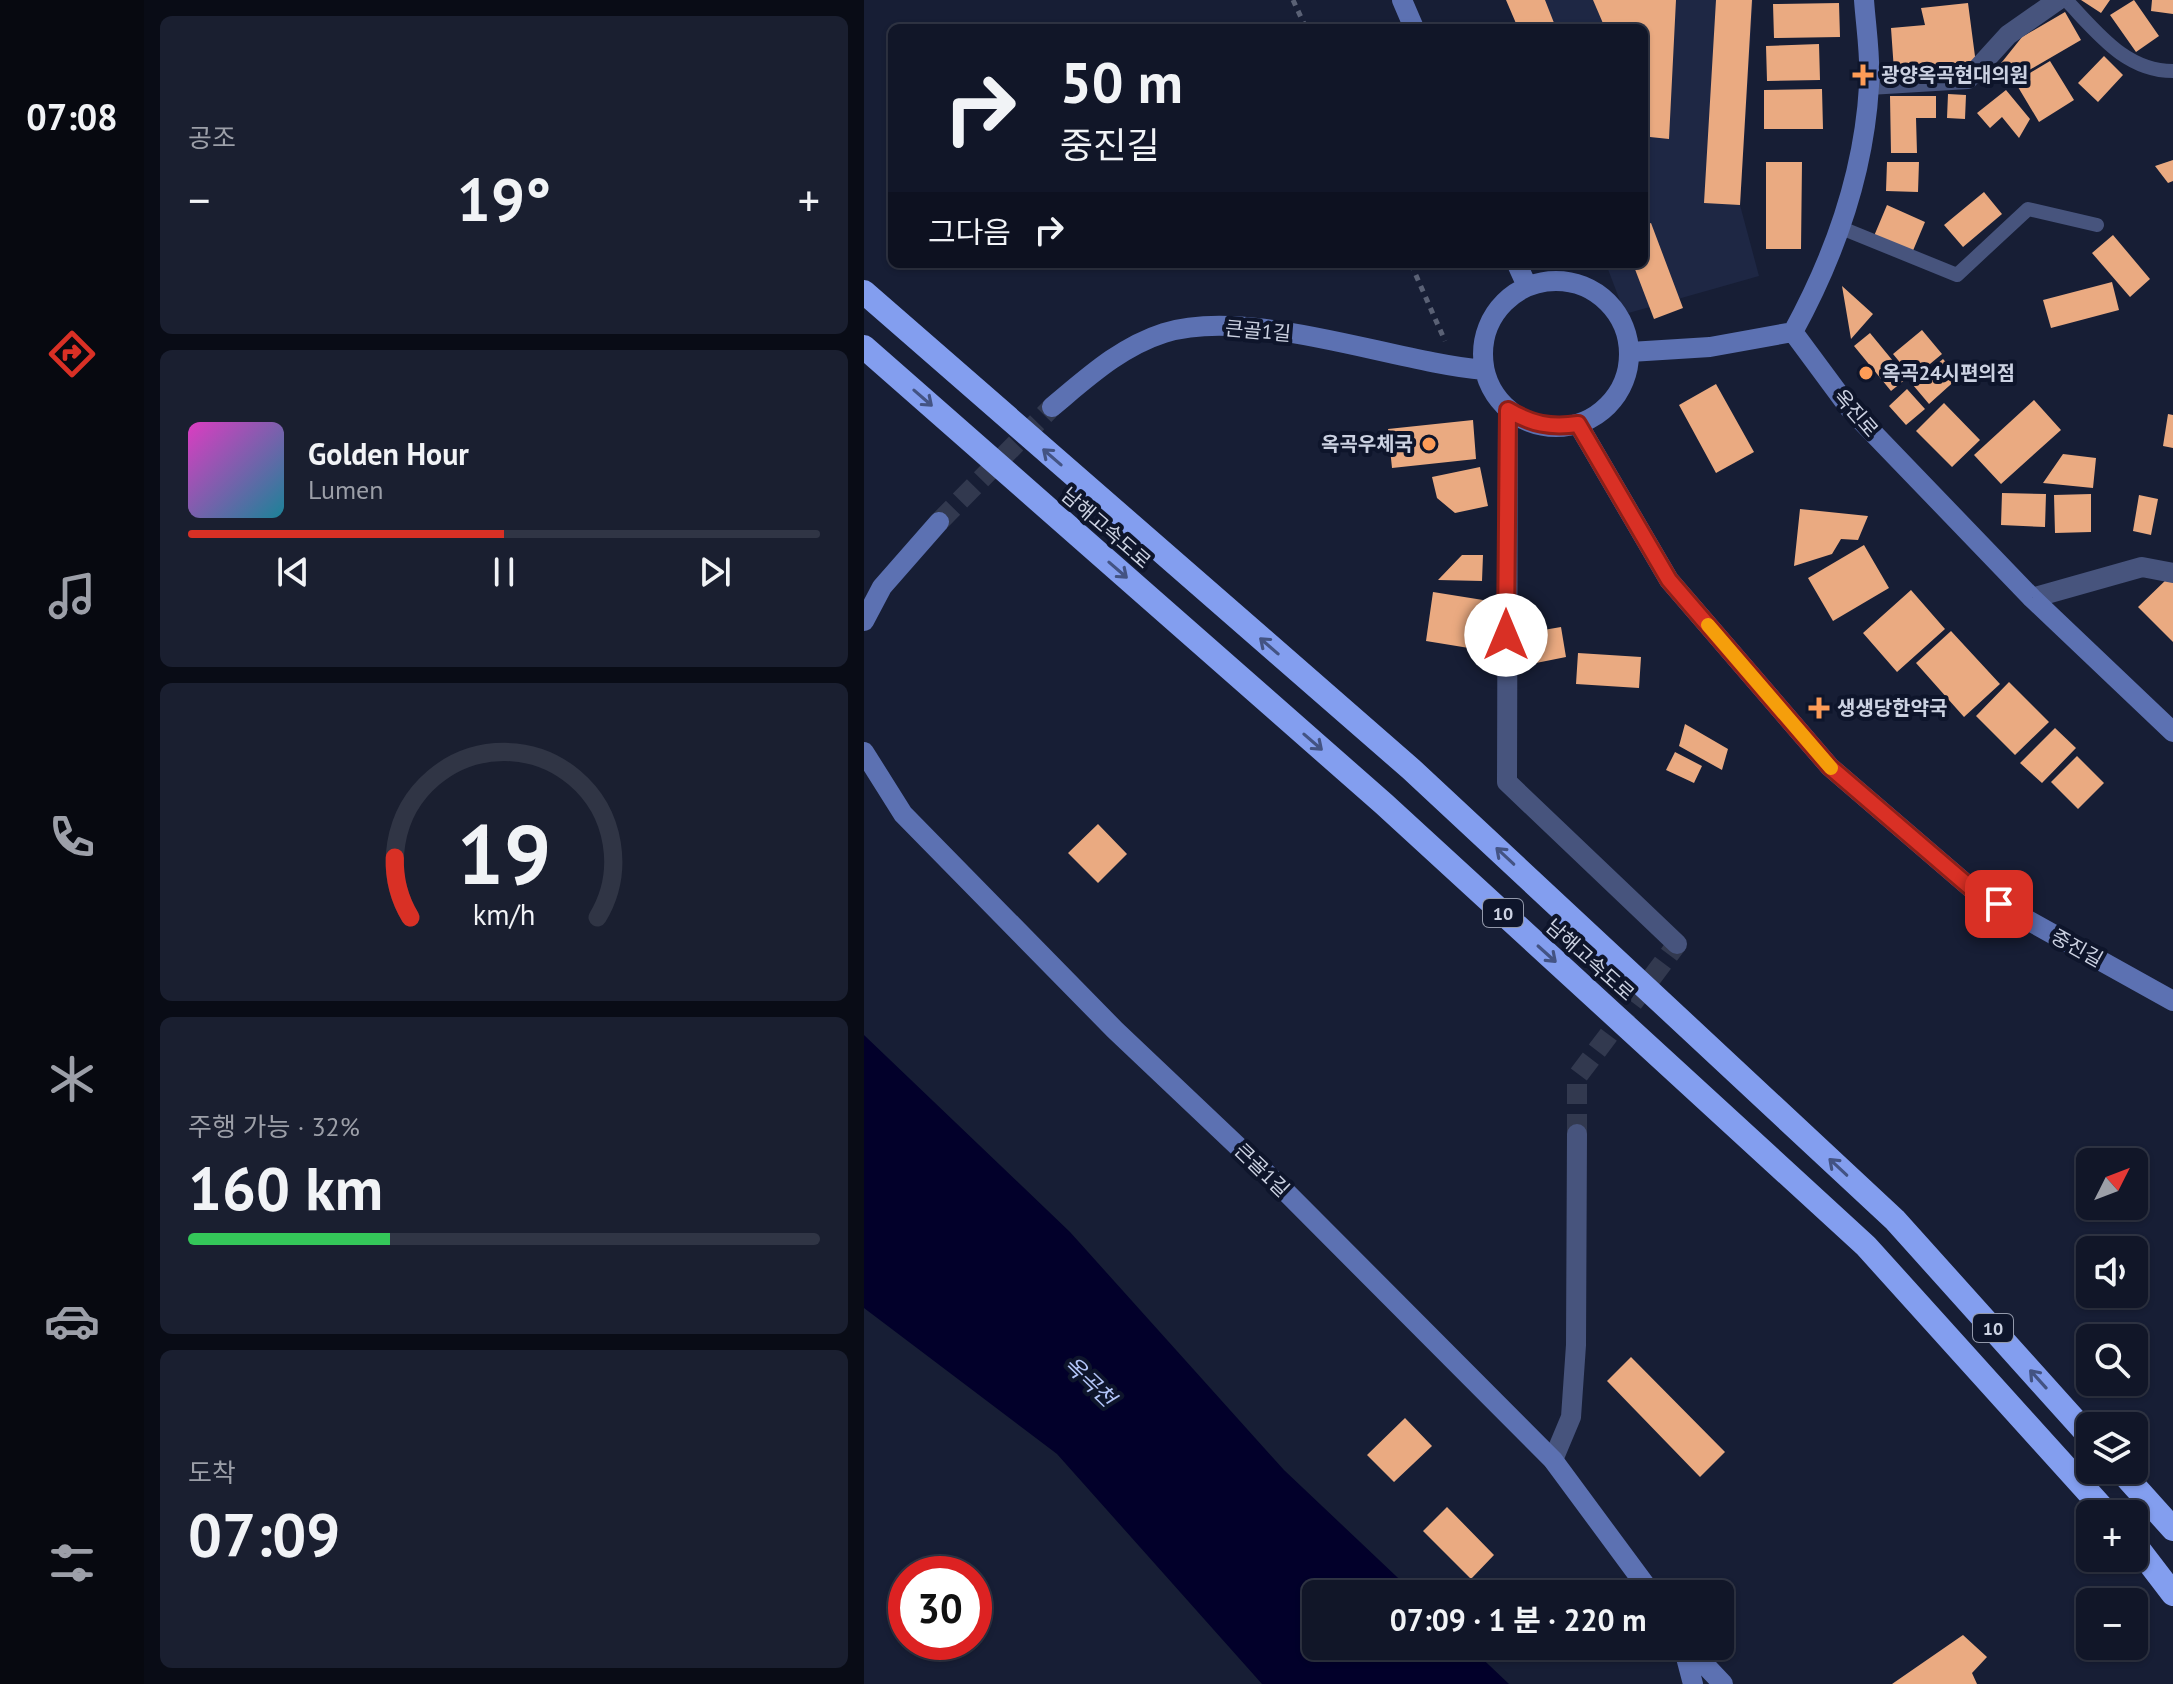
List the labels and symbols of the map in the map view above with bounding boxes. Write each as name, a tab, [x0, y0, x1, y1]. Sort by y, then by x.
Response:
place label: 광양옥곡현대의원	[1881, 62, 2028, 88]
marker: 광양옥곡현대의원	[1852, 64, 1874, 86]
street label: 큰골1길	[1224, 315, 1292, 347]
place label: 옥곡24시편의점	[1882, 360, 2015, 386]
marker: 옥곡24시편의점	[1857, 364, 1875, 382]
street label: 옥진로	[1828, 384, 1884, 442]
one-way arrow	[912, 389, 932, 407]
place label: 옥곡우체국	[1321, 431, 1413, 457]
marker: 옥곡우체국	[1420, 435, 1438, 453]
one-way arrow	[1042, 448, 1062, 466]
street label: 남해고속도로	[1056, 482, 1156, 574]
one-way arrow	[1107, 561, 1127, 579]
position arrow	[1464, 593, 1548, 677]
one-way arrow	[1259, 637, 1280, 655]
place label: 생생당한약국	[1837, 695, 1947, 721]
marker: 생생당한약국	[1808, 697, 1830, 719]
one-way arrow	[1302, 732, 1322, 750]
one-way arrow	[1495, 848, 1515, 866]
pin	[1965, 870, 2033, 938]
road number: 10	[1483, 899, 1523, 927]
street label: 남해고속도로	[1540, 913, 1640, 1007]
street label: 중진길	[2047, 923, 2107, 973]
one-way arrow	[1537, 944, 1557, 962]
street label: 큰골1길	[1229, 1138, 1295, 1202]
north arrow	[2076, 1148, 2148, 1220]
one-way arrow	[1828, 1158, 1848, 1177]
road number: 10	[1973, 1314, 2013, 1342]
water label: 옥곡천	[1058, 1350, 1124, 1414]
one-way arrow	[2029, 1369, 2047, 1389]
speed limit sign: 30	[888, 1556, 992, 1660]

